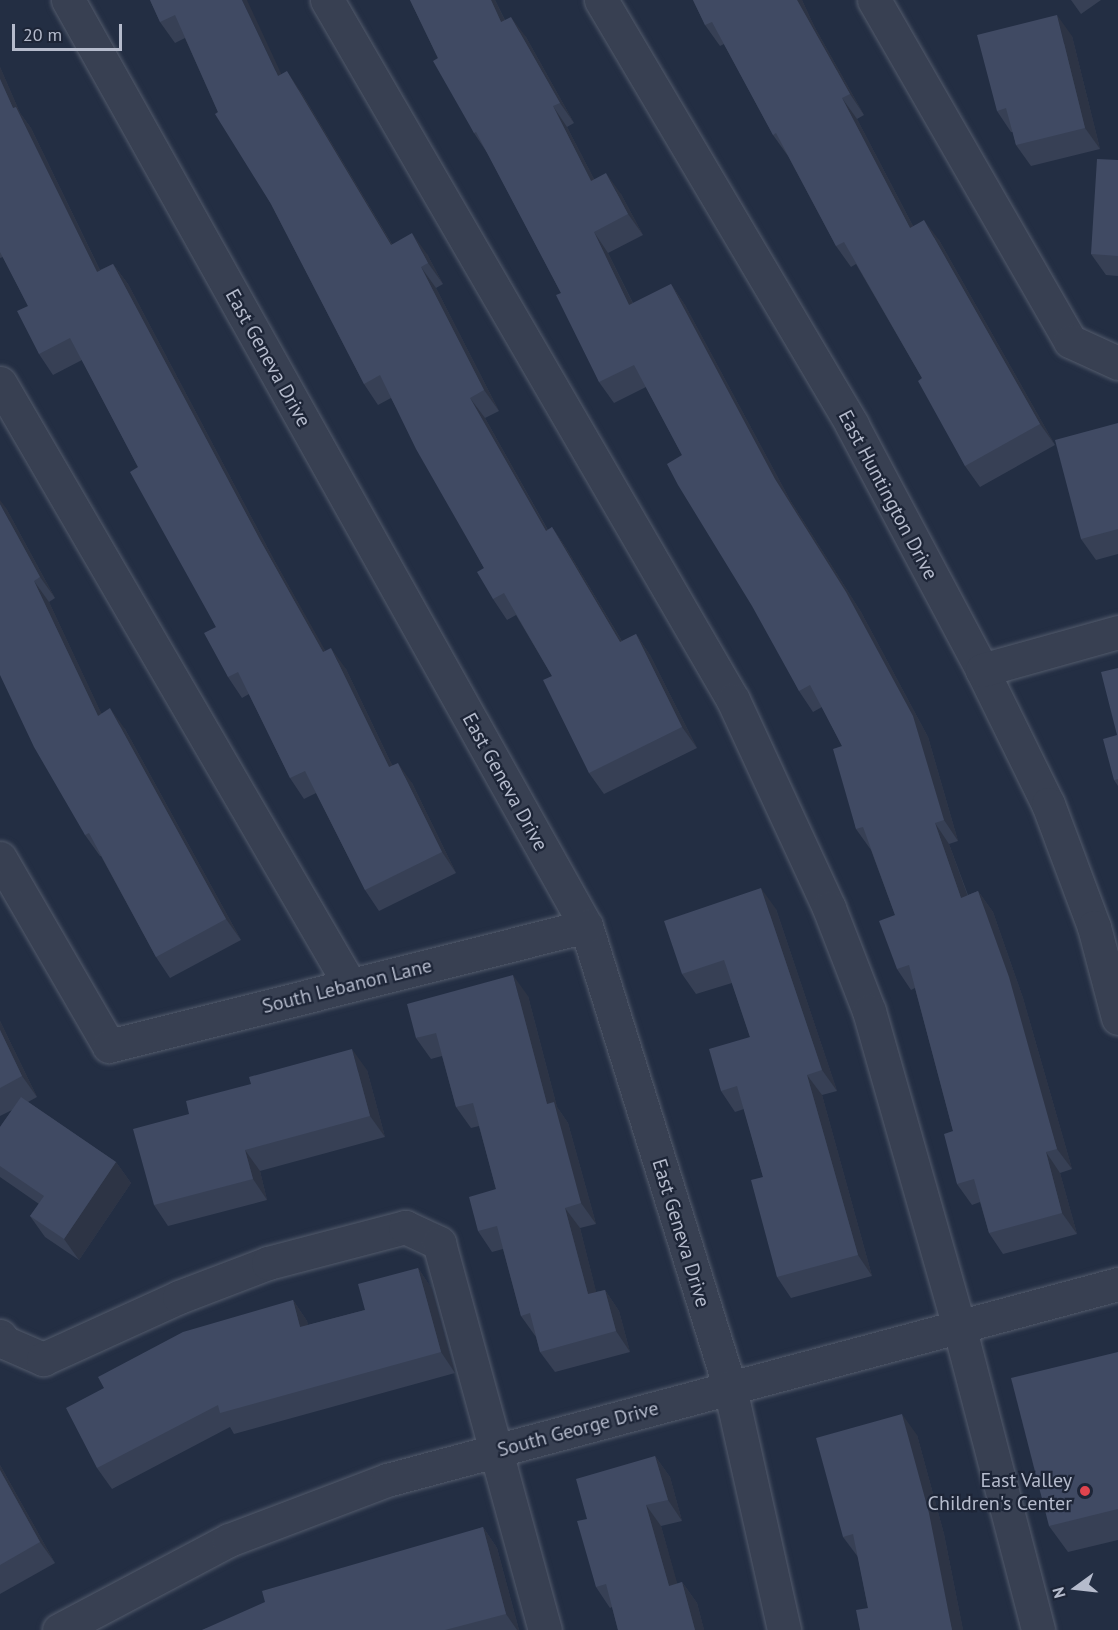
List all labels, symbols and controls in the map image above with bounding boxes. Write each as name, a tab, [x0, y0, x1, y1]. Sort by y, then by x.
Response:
scale bar	[15, 12, 124, 50]
text: 20 m	[23, 23, 62, 46]
street label: East Geneva Drive	[220, 285, 316, 431]
street label: East Huntington Drive	[833, 406, 943, 584]
street label: East Geneva Drive	[457, 709, 553, 855]
street label: South Lebanon Lane	[260, 953, 434, 1019]
street label: East Geneva Drive	[647, 1156, 715, 1310]
street label: South George Drive	[495, 1396, 661, 1462]
place label: East Valley Children's Center	[928, 1468, 1072, 1515]
marker: East Valley Children's Center	[1076, 1482, 1094, 1500]
north arrow	[1046, 1558, 1106, 1618]
text: N	[1048, 1585, 1070, 1600]

